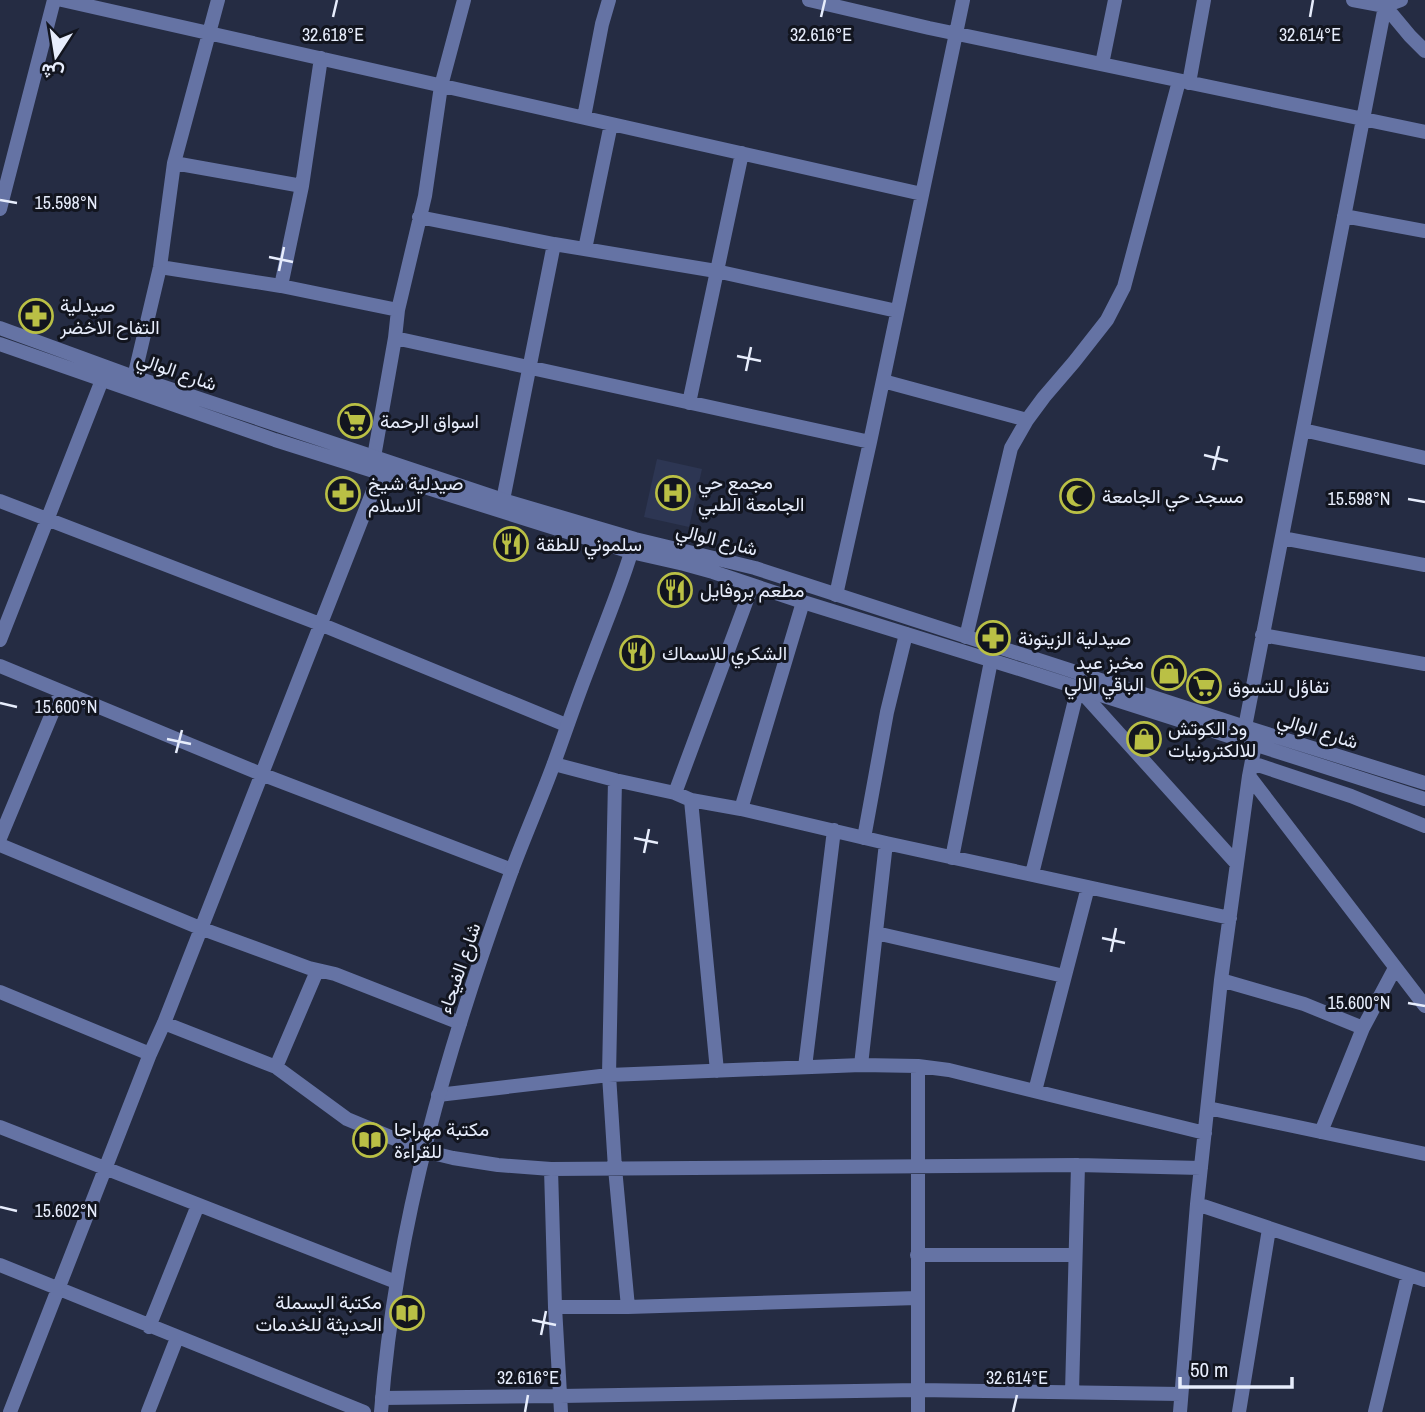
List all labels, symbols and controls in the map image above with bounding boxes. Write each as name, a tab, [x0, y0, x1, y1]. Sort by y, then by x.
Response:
north arrow	[21, 21, 91, 91]
text: 32.618°E	[302, 22, 364, 47]
text: 32.616°E	[790, 22, 852, 47]
text: 32.614°E	[1279, 22, 1341, 47]
text: ش	[38, 58, 66, 88]
text: 15.598°N	[35, 190, 98, 215]
place label: صيدلية التفاح الاخضر	[59, 292, 160, 340]
pharmacy icon: صيدلية التفاح الاخضر	[17, 297, 55, 335]
street label: شارع الوالي	[133, 345, 221, 400]
supermarket icon: اسواق الرحمة	[336, 402, 374, 440]
place label: اسواق الرحمة	[380, 408, 479, 434]
place label: مجمع حي الجامعة الطبي	[698, 469, 804, 520]
place label: صيدلية شيخ الاسلام	[368, 470, 463, 518]
hospital icon: مجمع حي الجامعة الطبي	[654, 474, 692, 512]
pharmacy icon: صيدلية شيخ الاسلام	[324, 475, 362, 513]
mosque icon: مسجد حي الجامعة	[1058, 477, 1096, 515]
place label: مسجد حي الجامعة	[1102, 483, 1244, 512]
text: 15.598°N	[1328, 486, 1391, 511]
street label: شارع الوالي	[673, 516, 760, 565]
restaurant icon: سلموني للطقة	[492, 525, 530, 563]
place label: سلموني للطقة	[536, 531, 642, 560]
restaurant icon: مطعم بروفايل	[656, 571, 694, 609]
place label: مطعم بروفايل	[700, 577, 804, 603]
pharmacy icon: صيدلية الزيتونة	[974, 619, 1012, 657]
place label: صيدلية الزيتونة	[1018, 625, 1131, 651]
restaurant icon: الشكري للاسماك	[618, 634, 656, 672]
place label: الشكري للاسماك	[662, 640, 787, 669]
place label: مخبز عبد الباقي الالي	[1064, 649, 1144, 700]
shop icon: مخبز عبد الباقي الالي	[1150, 654, 1188, 692]
supermarket icon: تفاؤل للتسوق	[1185, 667, 1223, 705]
place label: تفاؤل للتسوق	[1228, 673, 1329, 699]
text: 15.600°N	[35, 694, 98, 719]
street label: شارع الوالي	[1274, 705, 1362, 757]
place label: ود الكوتش للالكترونيات	[1168, 715, 1256, 763]
shop icon: ود الكوتش للالكترونيات	[1125, 720, 1163, 758]
street label: شارع الفيحاء	[431, 919, 487, 1017]
text: 15.600°N	[1328, 990, 1391, 1015]
place label: مكتبة مهراجا للقراءة	[394, 1116, 489, 1164]
library icon: مكتبة مهراجا للقراءة	[351, 1121, 389, 1159]
text: 15.602°N	[35, 1198, 98, 1223]
place label: مكتبة البسملة الحديثة للخدمات	[255, 1289, 382, 1337]
library icon: مكتبة البسملة الحديثة للخدمات	[388, 1294, 426, 1332]
scale bar	[1180, 1346, 1292, 1390]
text: 50 m	[1190, 1355, 1228, 1384]
text: 32.616°E	[497, 1365, 559, 1390]
text: 32.614°E	[986, 1365, 1048, 1390]

